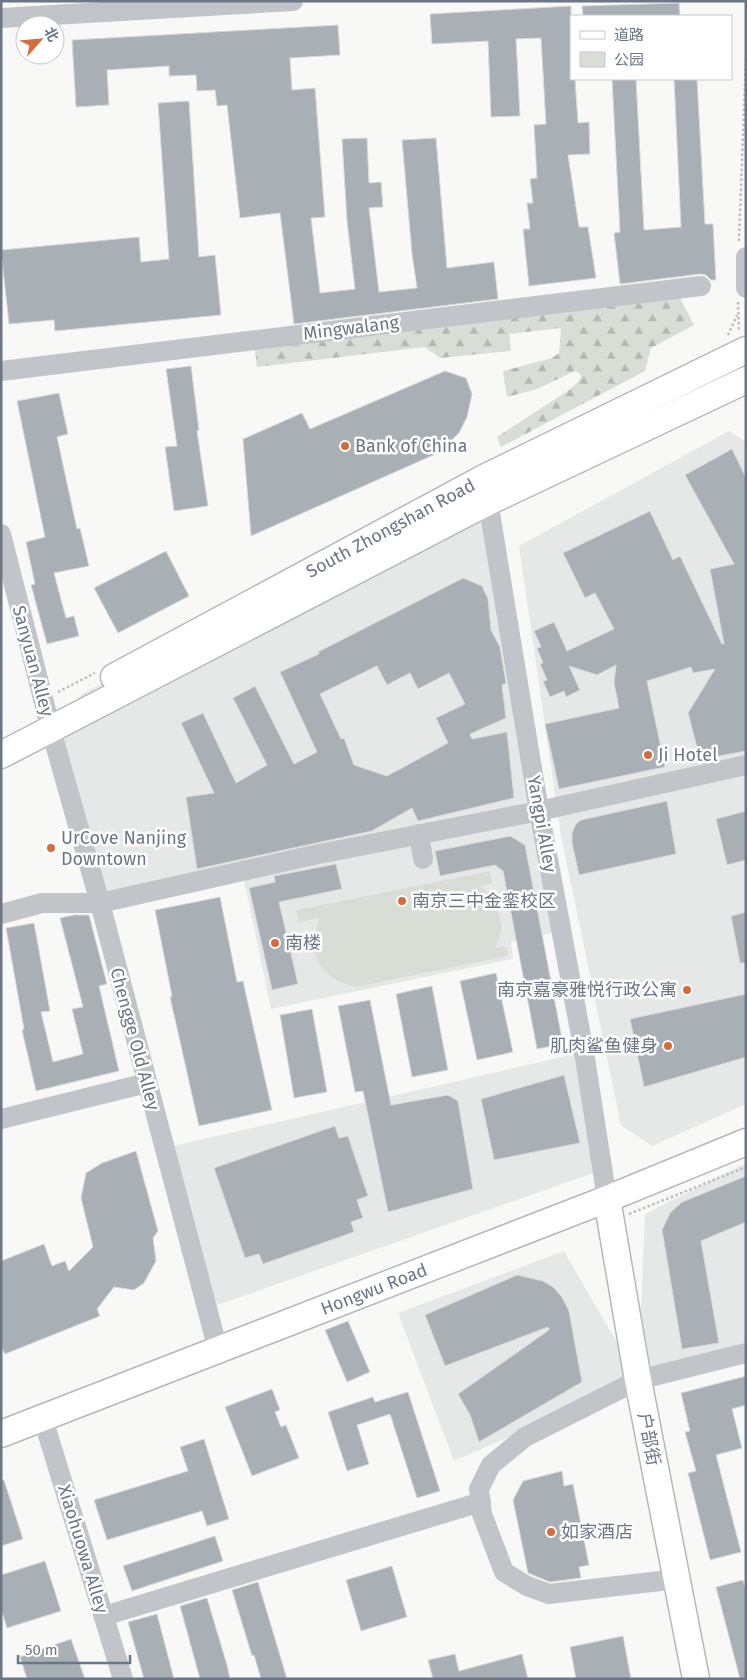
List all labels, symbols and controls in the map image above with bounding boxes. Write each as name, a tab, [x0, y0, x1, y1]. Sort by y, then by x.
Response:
north arrow	[15, 15, 65, 65]
legend	[570, 15, 732, 80]
text: 北	[40, 24, 62, 44]
text: 道路	[614, 26, 644, 44]
text: 公园	[614, 51, 644, 69]
street label: Mingwalang	[302, 311, 401, 345]
place label: Bank of China	[355, 435, 467, 457]
marker: Bank of China	[339, 440, 351, 452]
street label: South Zhongshan Road	[302, 474, 479, 583]
street label: Sanyuan Alley	[8, 603, 58, 719]
place label: Ji Hotel	[658, 744, 717, 766]
marker: Ji Hotel	[642, 749, 654, 761]
street label: Yangpi Alley	[523, 774, 561, 874]
place label: UrCove Nanjing Downtown	[61, 827, 187, 870]
marker: UrCove Nanjing Downtown	[45, 842, 57, 854]
place label: 南京三中金銮校区	[412, 890, 556, 912]
marker: 南京三中金銮校区	[396, 895, 408, 907]
place label: 南楼	[285, 932, 321, 954]
marker: 南楼	[269, 937, 281, 949]
street label: Chengge Old Alley	[105, 965, 165, 1113]
place label: 南京嘉豪雅悦行政公寓	[497, 979, 677, 1001]
marker: 南京嘉豪雅悦行政公寓	[681, 984, 693, 996]
place label: 肌肉鲨鱼健身	[550, 1035, 658, 1057]
marker: 肌肉鲨鱼健身	[662, 1040, 674, 1052]
street label: Hongwu Road	[318, 1259, 430, 1320]
street label: 户部街	[633, 1410, 665, 1468]
street label: Xiaohuowa Alley	[53, 1482, 113, 1616]
place label: 如家酒店	[561, 1521, 633, 1543]
marker: 如家酒店	[545, 1526, 557, 1538]
scale bar	[18, 1632, 130, 1664]
text: 50 m	[25, 1641, 58, 1659]

